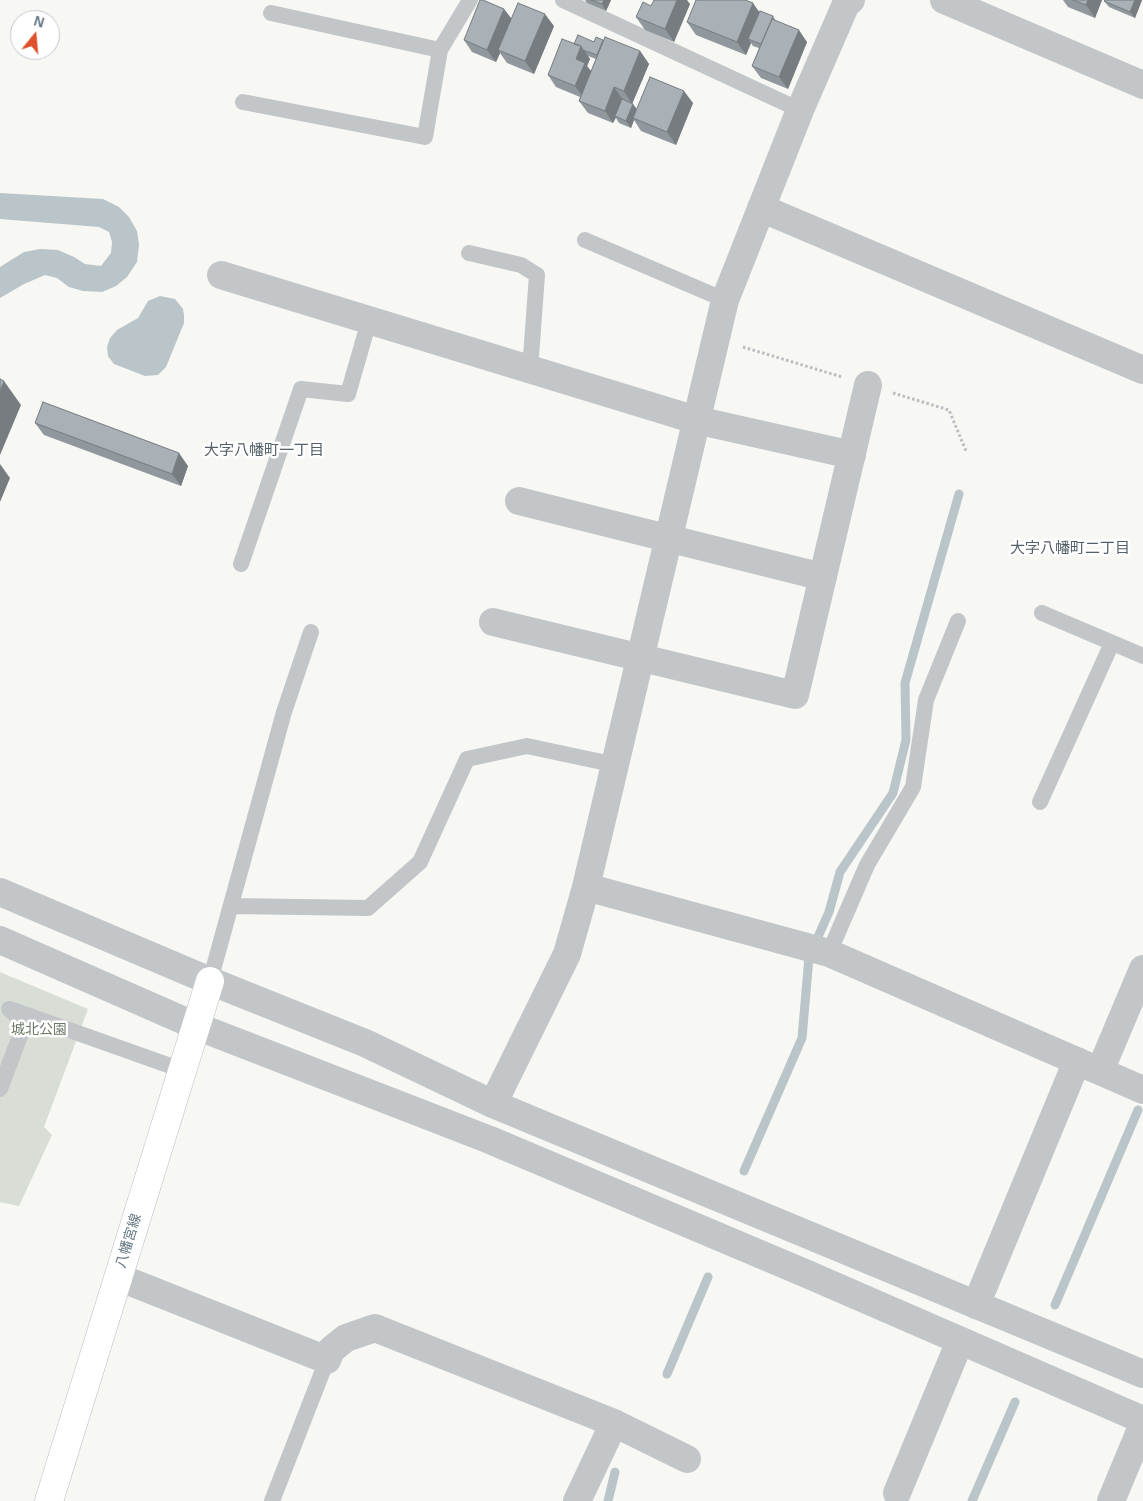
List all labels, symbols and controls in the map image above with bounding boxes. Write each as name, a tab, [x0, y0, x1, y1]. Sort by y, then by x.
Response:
north arrow	[10, 10, 60, 60]
text: N	[32, 12, 46, 31]
district label: 大字八幡町一丁目	[204, 442, 324, 460]
district label: 大字八幡町二丁目	[1010, 540, 1130, 558]
park label: 城北公園	[11, 1022, 67, 1038]
street label: 八幡宮線	[113, 1212, 145, 1270]

